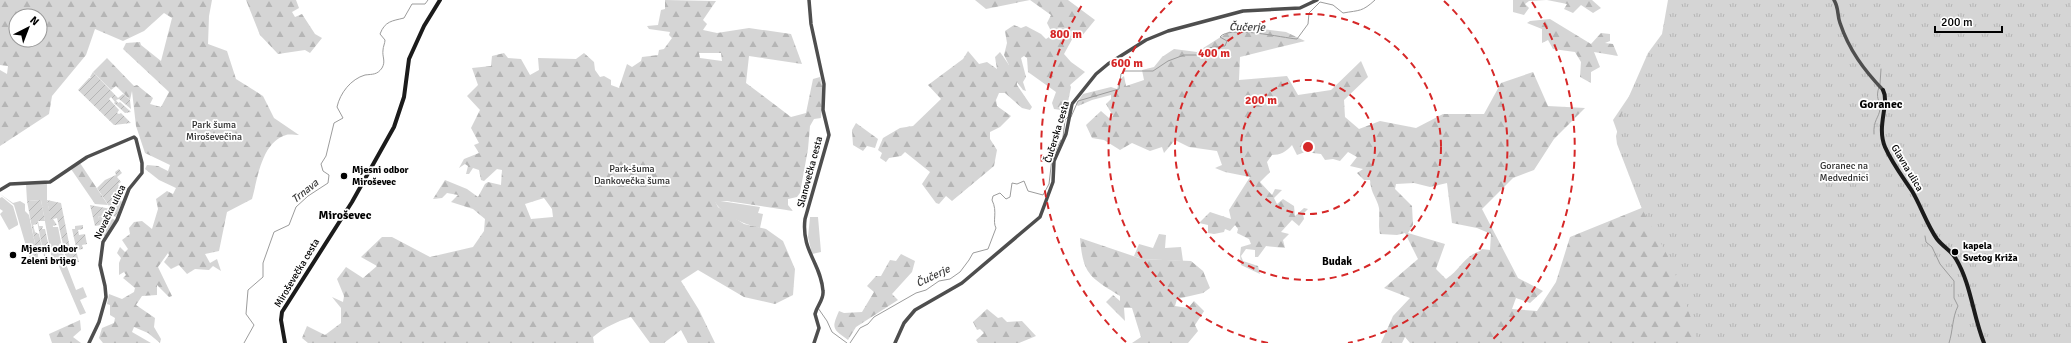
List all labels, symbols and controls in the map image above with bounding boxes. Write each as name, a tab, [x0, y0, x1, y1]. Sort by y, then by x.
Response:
north arrow	[8, 8, 48, 48]
scale bar	[1935, 8, 2002, 34]
text: N	[27, 14, 42, 28]
text: 200 m	[1941, 15, 1973, 30]
water label: Čučerje	[1229, 20, 1266, 34]
text: 800 m	[1050, 27, 1082, 42]
text: 400 m	[1198, 46, 1230, 61]
text: 600 m	[1111, 56, 1143, 71]
text: 200 m	[1245, 93, 1277, 108]
district label: Goranec	[1859, 97, 1903, 112]
street label: Čučerska cesta	[1041, 99, 1072, 164]
park label: Park šuma Miroševečina	[186, 119, 242, 143]
street label: Slanovečka cesta	[795, 135, 825, 209]
centre of rings	[1301, 140, 1315, 154]
street label: Glavna ulica	[1888, 142, 1926, 194]
park label: Goranec na Medvednici	[1820, 160, 1868, 184]
park label: Park-šuma Dankovečka šuma	[594, 163, 670, 187]
place label: Mjesni odbor Miroševec	[352, 164, 409, 188]
marker: Mjesni odbor Miroševec	[339, 171, 349, 181]
water label: Trnava	[289, 176, 321, 206]
street label: Novačka ulica	[92, 183, 128, 241]
district label: Miroševec	[319, 208, 372, 223]
street label: Miroševečka cesta	[272, 237, 322, 309]
place label: kapela Svetog Križa	[1963, 240, 2018, 264]
place label: Mjesni odbor Zeleni brijeg	[21, 243, 78, 267]
marker: kapela Svetog Križa	[1950, 247, 1960, 257]
marker: Mjesni odbor Zeleni brijeg	[8, 250, 18, 260]
district label: Budak	[1322, 255, 1352, 268]
water label: Čučerje	[914, 262, 952, 290]

